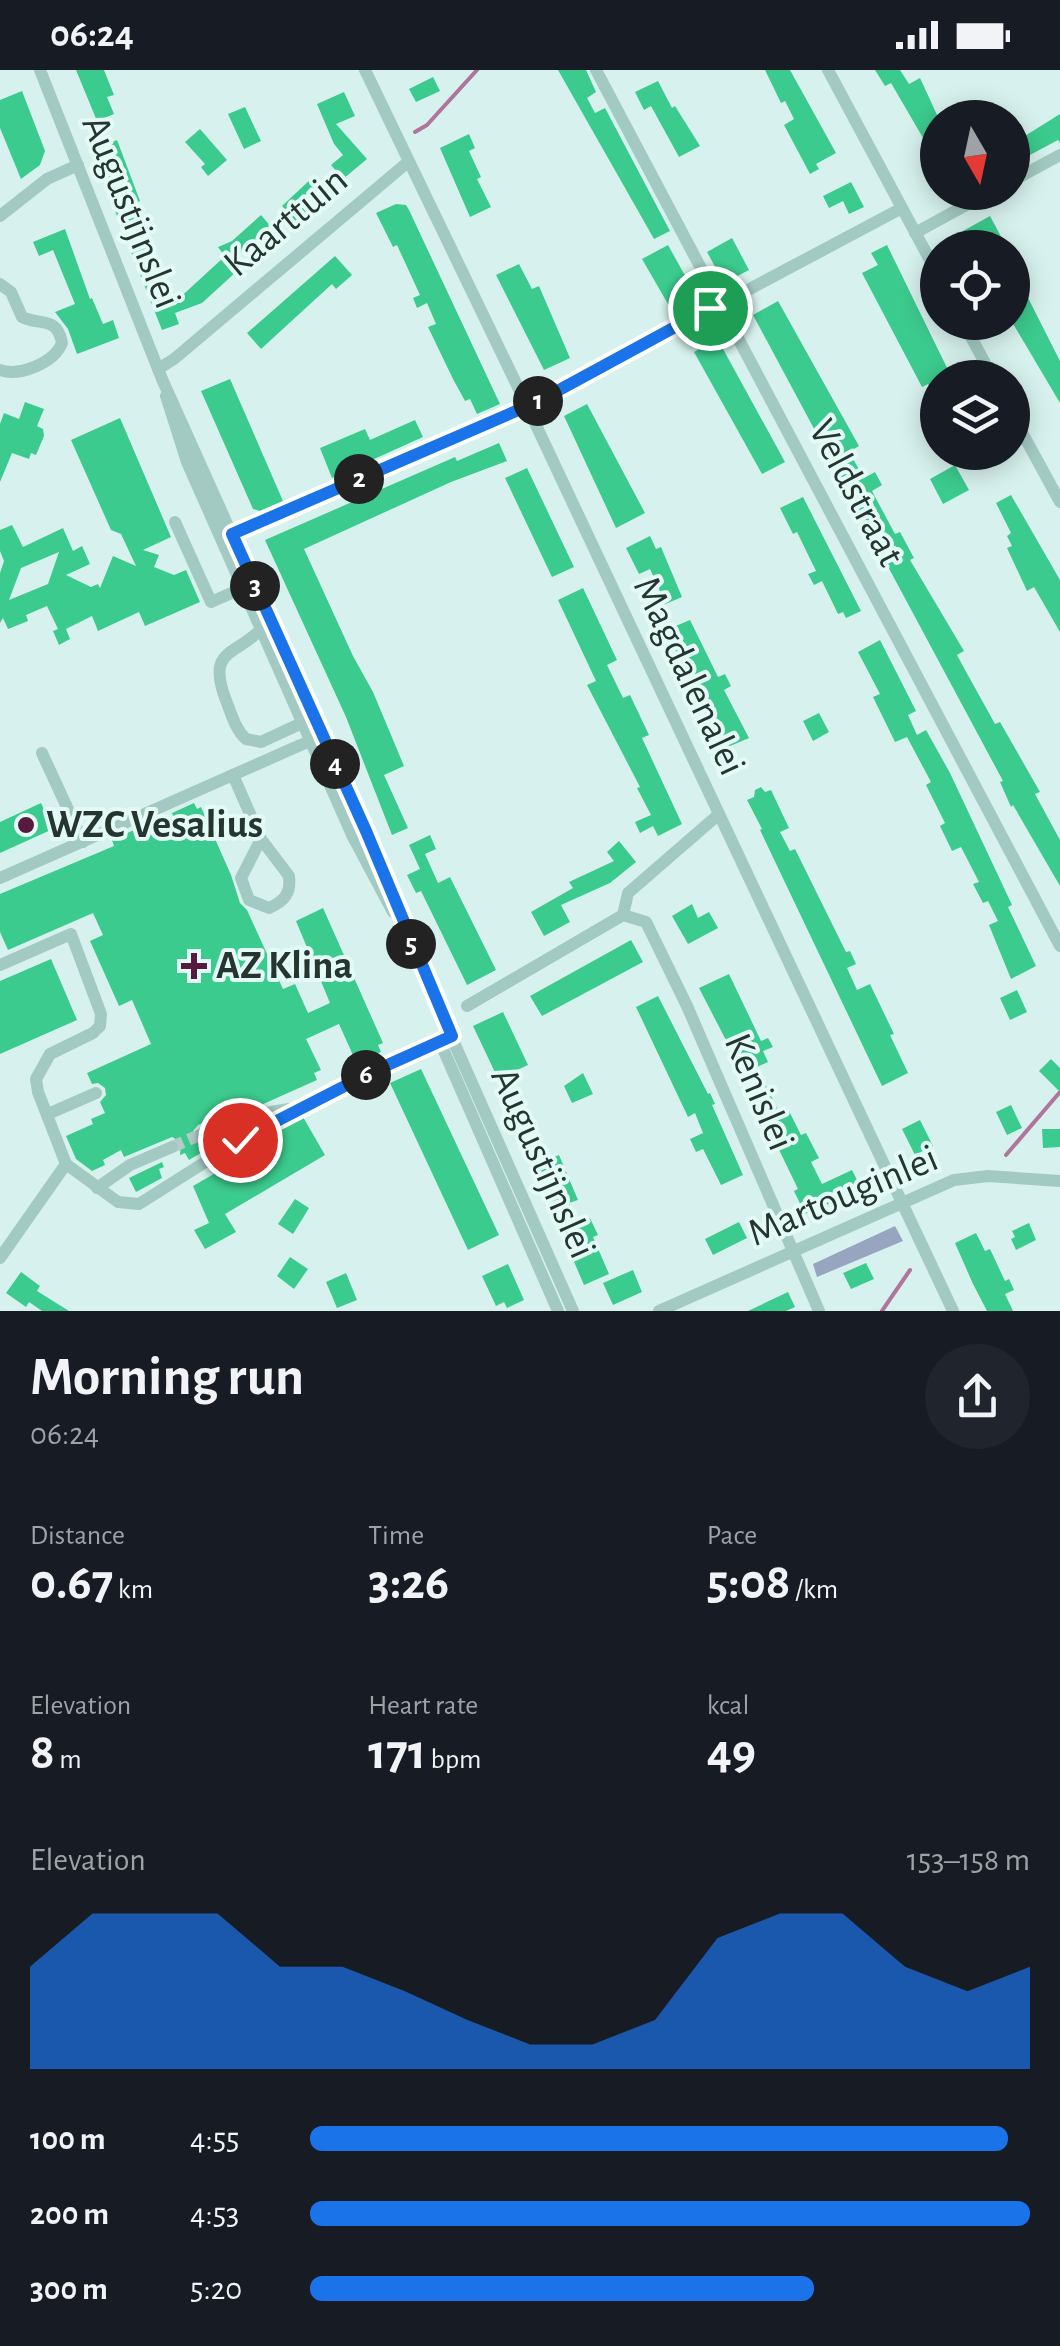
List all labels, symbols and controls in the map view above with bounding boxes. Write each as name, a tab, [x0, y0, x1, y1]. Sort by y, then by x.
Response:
text: 06:24	[50, 16, 134, 54]
north arrow	[920, 100, 1030, 210]
map controls	[920, 100, 1030, 470]
street label: Augustijnslei	[74, 110, 188, 314]
street label: Kaarttuin	[217, 159, 355, 285]
button: locate	[920, 230, 1030, 340]
pin	[668, 266, 753, 351]
icon: arrive	[683, 281, 738, 336]
button: layers	[920, 360, 1030, 470]
pin: 1	[513, 376, 563, 426]
text: 1	[533, 387, 543, 415]
street label: Veldstraat	[801, 413, 911, 573]
pin: 2	[334, 454, 384, 504]
text: 2	[352, 465, 366, 493]
pin: 3	[230, 561, 280, 611]
street label: Magdalenalei	[626, 571, 752, 781]
text: 3	[249, 572, 261, 600]
pin: 4	[310, 739, 360, 789]
text: 4	[328, 750, 342, 778]
place label: WZC Vesalius	[46, 805, 263, 845]
marker: WZC Vesalius	[15, 814, 37, 836]
pin: 5	[386, 919, 436, 969]
text: 5	[405, 930, 417, 958]
place label: AZ Klina	[216, 946, 353, 986]
marker: AZ Klina	[181, 953, 207, 979]
street label: Kenislei	[717, 1028, 801, 1156]
pin: 6	[341, 1050, 391, 1100]
text: 6	[359, 1061, 373, 1089]
street label: Augustijnslei	[483, 1062, 603, 1264]
pin	[198, 1098, 283, 1183]
icon: check	[213, 1113, 268, 1168]
street label: Martouginlei	[742, 1138, 944, 1254]
button: share	[925, 1344, 1030, 1449]
text: Morning run	[30, 1350, 304, 1405]
text: 06:24	[30, 1418, 99, 1450]
text: Distance	[30, 1522, 125, 1550]
text: Time	[368, 1522, 424, 1550]
text: Pace	[707, 1522, 757, 1550]
text: 0.67	[30, 1558, 113, 1608]
text: 3:26	[368, 1558, 449, 1608]
text: 5:08	[707, 1558, 790, 1608]
text: km	[113, 1576, 153, 1604]
text: /km	[790, 1576, 838, 1604]
text: Elevation	[30, 1692, 131, 1720]
text: Heart rate	[368, 1692, 478, 1720]
text: kcal	[707, 1692, 749, 1720]
text: 8	[30, 1728, 55, 1778]
text: 171	[368, 1728, 426, 1778]
text: 49	[707, 1728, 756, 1778]
text: m	[55, 1746, 82, 1774]
text: bpm	[426, 1746, 481, 1774]
text: Elevation	[30, 1844, 146, 1876]
text: 153–158 m	[907, 1844, 1030, 1876]
text: 100 m	[30, 2123, 106, 2155]
text: 4:55	[190, 2123, 239, 2155]
text: 200 m	[30, 2198, 109, 2230]
text: 4:53	[190, 2198, 239, 2230]
text: 300 m	[30, 2273, 108, 2305]
text: 5:20	[190, 2273, 242, 2305]

